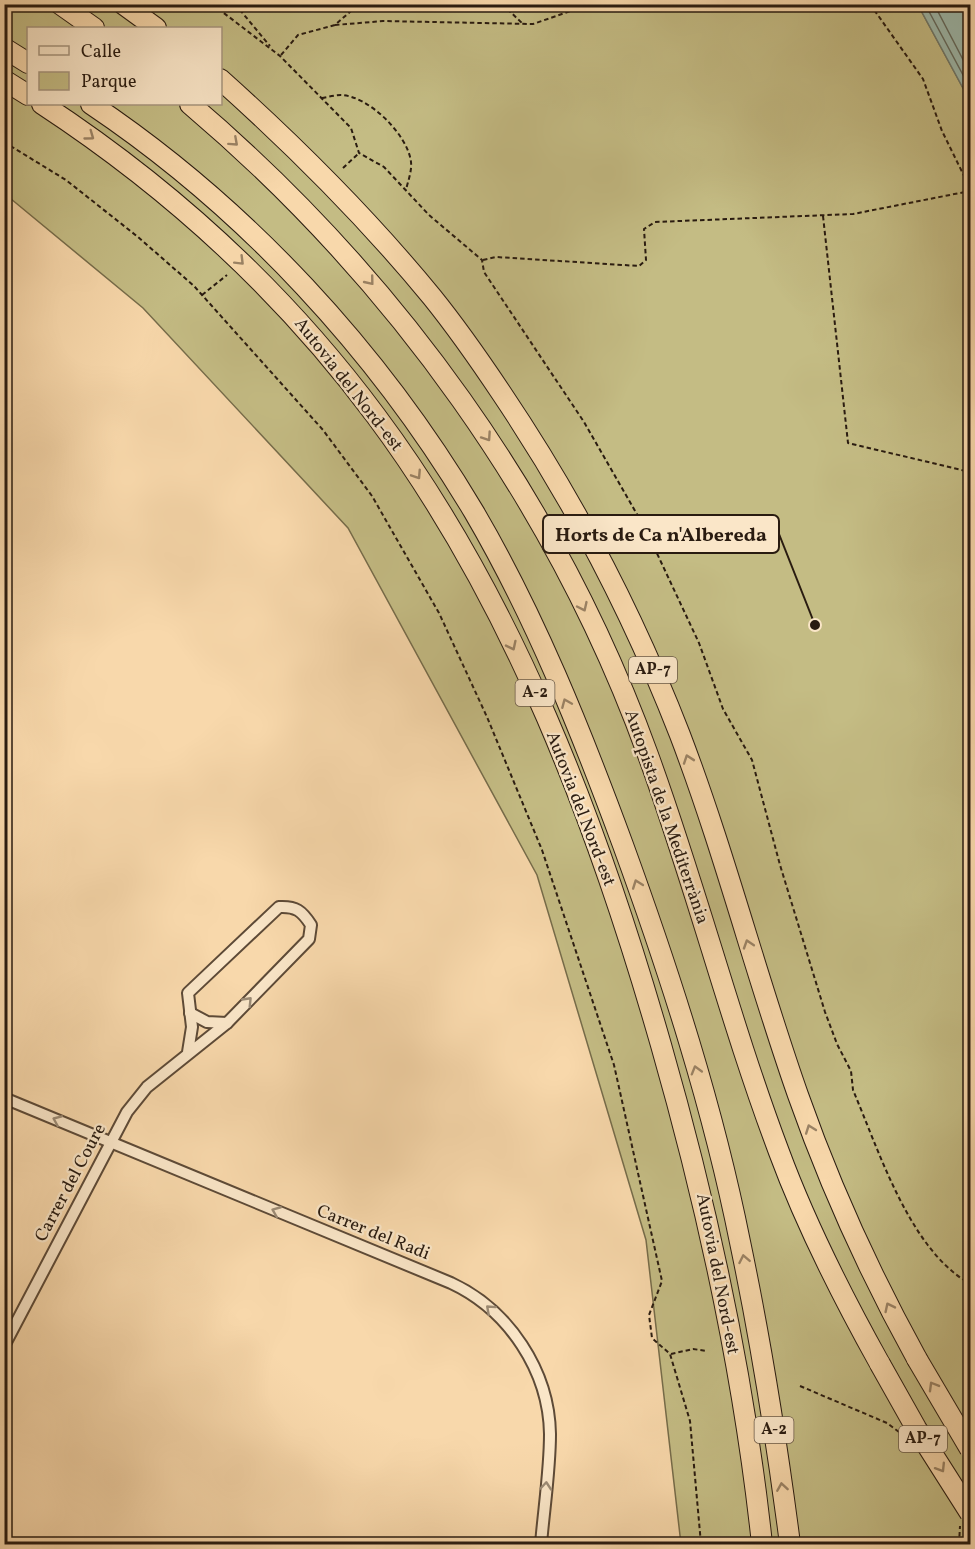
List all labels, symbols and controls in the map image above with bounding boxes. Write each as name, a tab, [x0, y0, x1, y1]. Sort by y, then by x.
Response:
legend	[27, 27, 222, 105]
text: Calle	[81, 40, 121, 65]
text: Parque	[81, 70, 136, 95]
one-way arrow	[84, 129, 95, 140]
one-way arrow	[227, 135, 238, 146]
one-way arrow	[232, 253, 243, 264]
one-way arrow	[363, 275, 374, 286]
street label: Autovia del Nord-est	[288, 313, 408, 457]
one-way arrow	[480, 431, 491, 442]
one-way arrow	[410, 469, 421, 480]
callout: Horts de Ca n'Albereda	[543, 515, 779, 553]
text: Horts de Ca n'Albereda	[555, 522, 767, 550]
one-way arrow	[576, 600, 588, 611]
one-way arrow	[505, 639, 516, 650]
road number: AP-7	[629, 657, 677, 683]
road number: A-2	[516, 680, 554, 706]
one-way arrow	[562, 698, 574, 709]
street label: Autopista de la Mediterrània	[618, 707, 714, 928]
street label: Autovia del Nord-est	[539, 728, 621, 890]
one-way arrow	[682, 754, 695, 764]
one-way arrow	[632, 879, 645, 890]
one-way arrow	[743, 939, 755, 950]
one-way arrow	[241, 998, 252, 1009]
one-way arrow	[691, 1065, 703, 1076]
one-way arrow	[52, 1115, 63, 1127]
street label: Carrer del Coure	[29, 1119, 113, 1247]
one-way arrow	[805, 1124, 817, 1135]
street label: Autovia del Nord-est	[689, 1191, 745, 1357]
street label: Carrer del Radi	[313, 1199, 433, 1267]
one-way arrow	[271, 1206, 282, 1218]
one-way arrow	[738, 1254, 751, 1264]
one-way arrow	[885, 1303, 896, 1313]
one-way arrow	[486, 1305, 497, 1316]
one-way arrow	[928, 1382, 940, 1392]
road number: A-2	[754, 1417, 794, 1443]
road number: AP-7	[899, 1426, 947, 1452]
one-way arrow	[934, 1462, 946, 1472]
one-way arrow	[539, 1482, 552, 1491]
one-way arrow	[777, 1482, 789, 1491]

